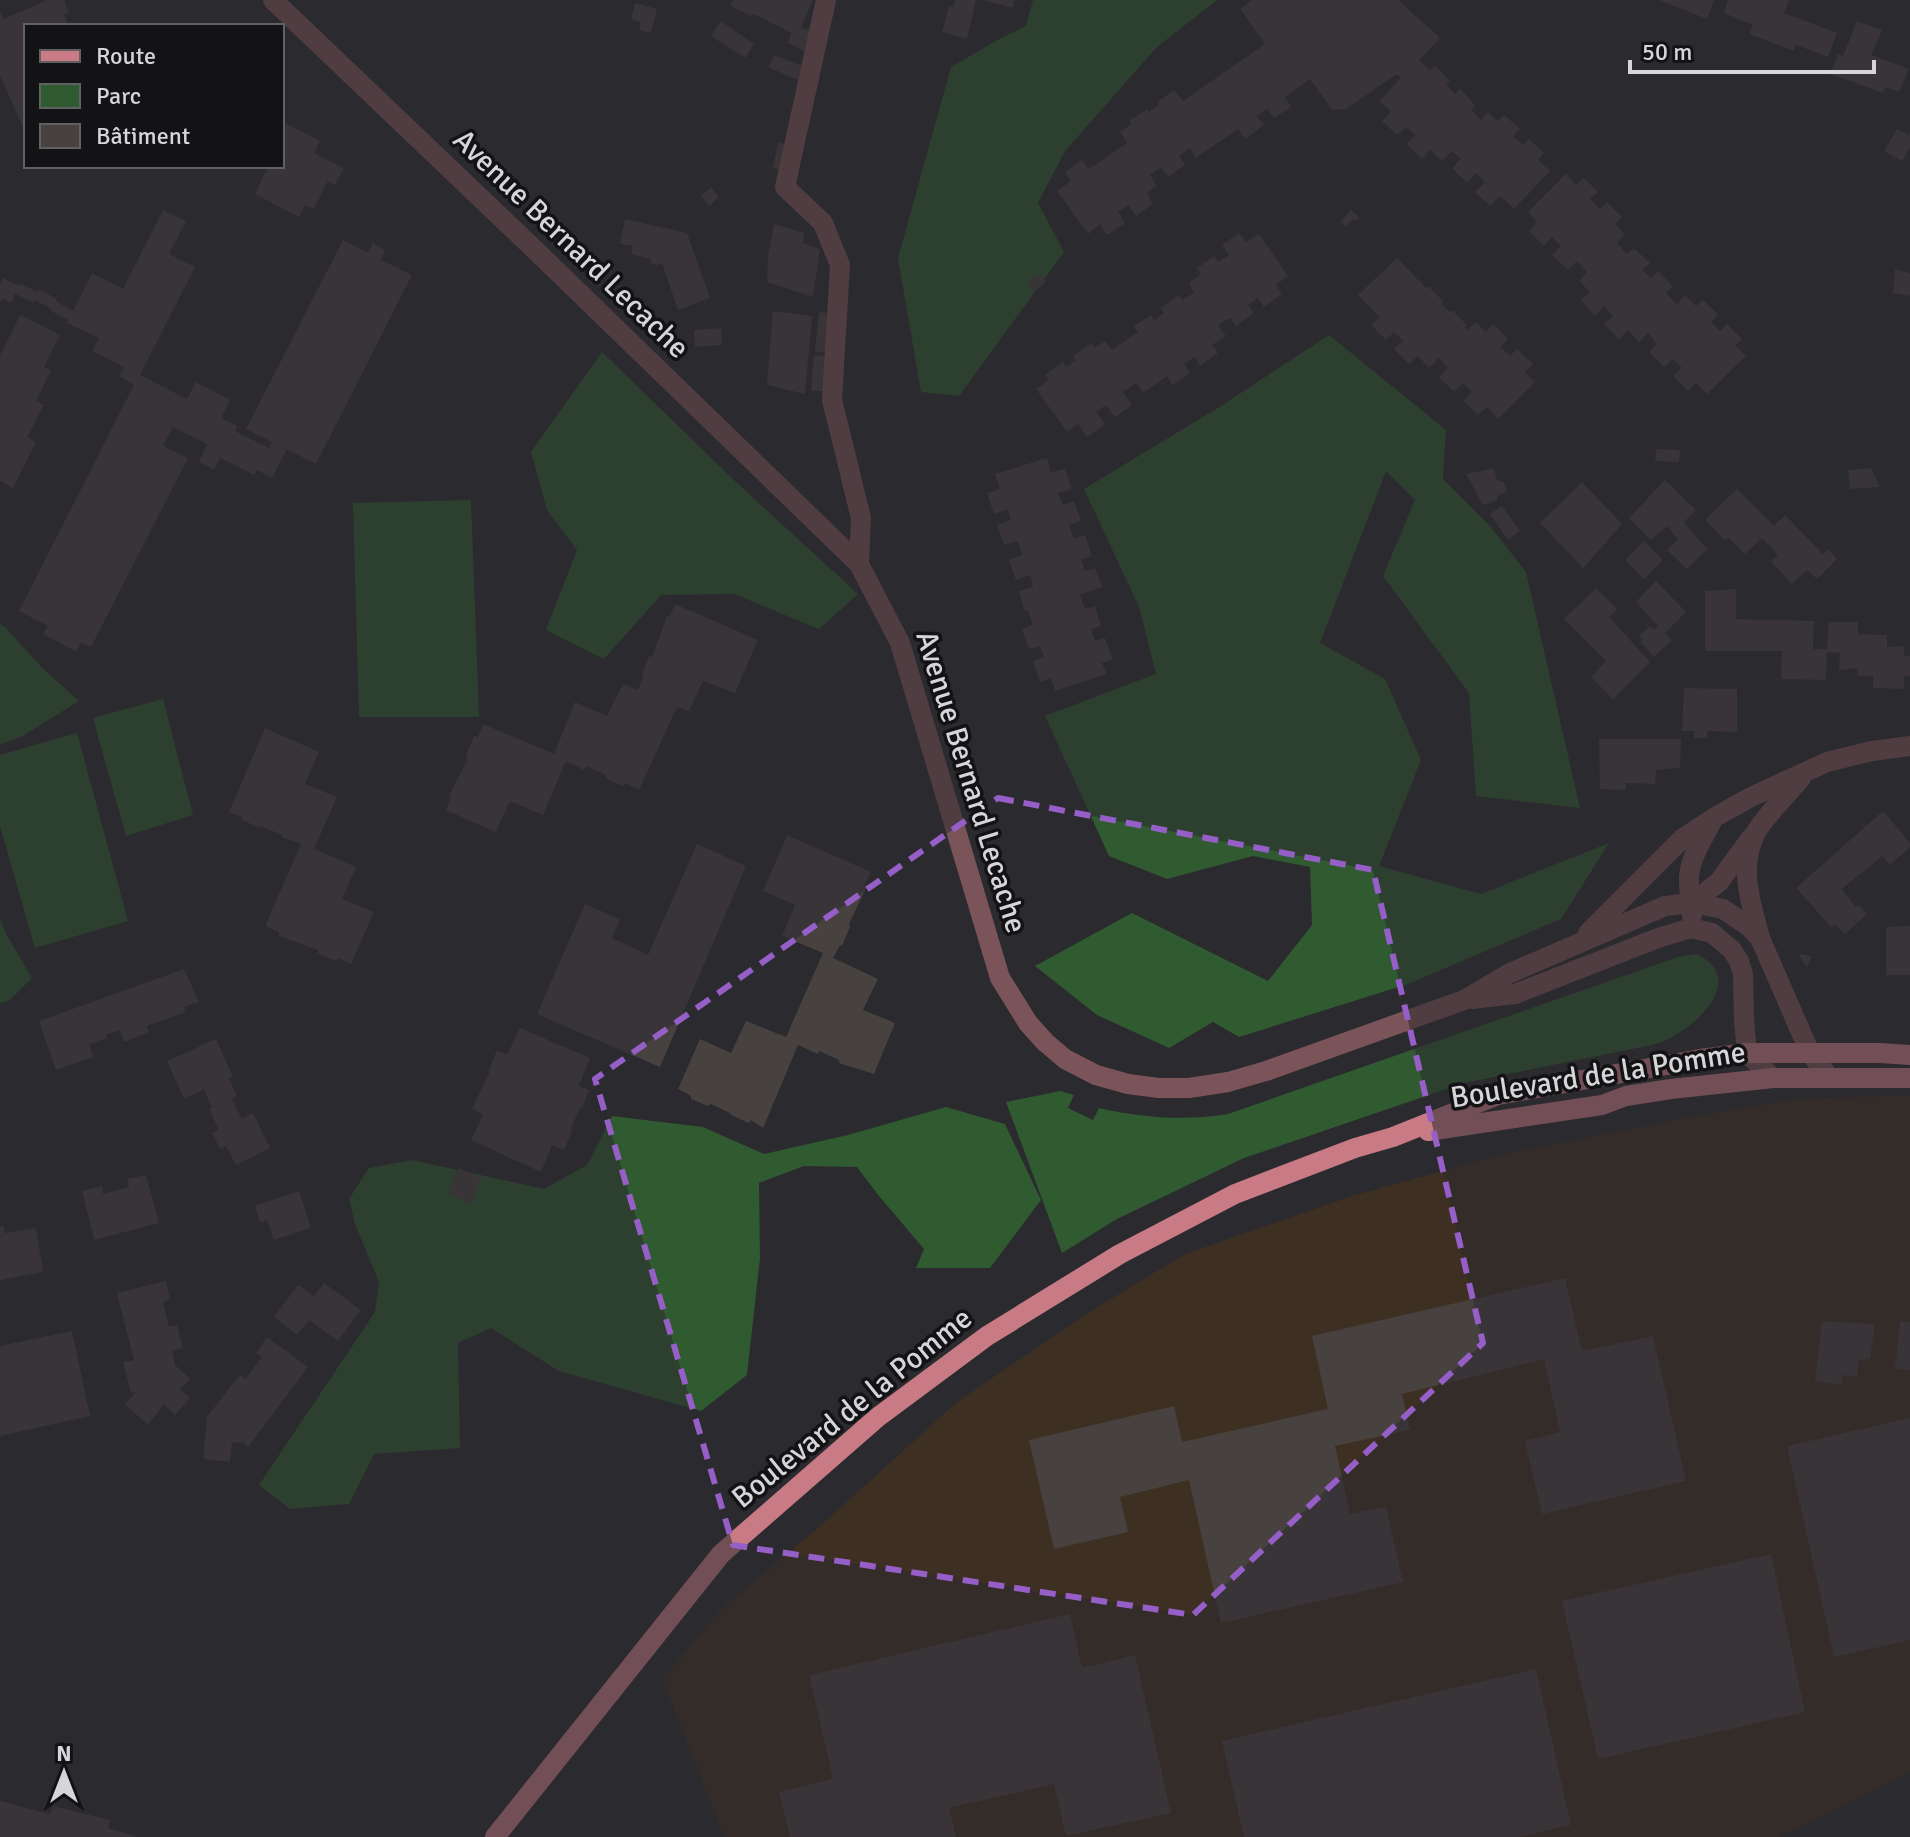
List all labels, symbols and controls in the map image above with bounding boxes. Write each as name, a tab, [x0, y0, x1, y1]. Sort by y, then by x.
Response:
legend	[24, 24, 284, 168]
scale bar	[1630, 24, 1874, 74]
text: 50 m	[1642, 37, 1692, 67]
text: Route	[96, 41, 156, 71]
text: Parc	[96, 81, 141, 111]
text: Bâtiment	[96, 121, 190, 151]
street label: Avenue Bernard Lecache	[445, 122, 697, 366]
street label: Avenue Bernard Lecache	[907, 626, 1035, 938]
street label: Boulevard de la Pomme	[1448, 1033, 1748, 1117]
street label: Boulevard de la Pomme	[724, 1300, 980, 1516]
north arrow	[24, 1733, 104, 1813]
text: N	[56, 1740, 72, 1767]

